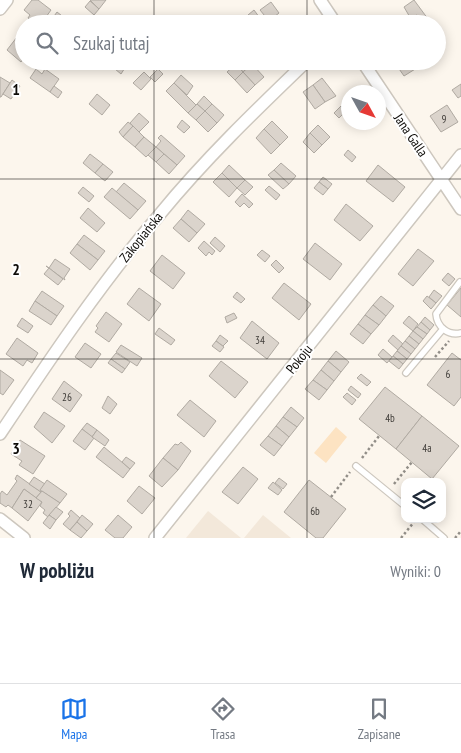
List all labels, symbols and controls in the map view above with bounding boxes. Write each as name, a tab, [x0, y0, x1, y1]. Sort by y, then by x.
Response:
search box	[15, 15, 446, 70]
icon: search	[33, 29, 61, 57]
text: Szukaj tutaj	[73, 31, 150, 55]
text: 1	[12, 79, 20, 99]
north arrow	[341, 85, 386, 130]
street label: Jana Galla	[389, 109, 432, 160]
house number: 9	[442, 112, 447, 126]
street label: Zakopiańska	[115, 208, 167, 266]
text: 2	[12, 259, 20, 279]
house number: 34	[255, 333, 265, 347]
street label: Pokoju	[282, 341, 316, 377]
house number: 6	[446, 367, 451, 381]
house number: 26	[62, 390, 72, 404]
house number: 4b	[385, 411, 395, 425]
text: 3	[12, 438, 20, 458]
house number: 4a	[422, 441, 432, 455]
map controls	[401, 478, 446, 523]
button: layers	[401, 478, 446, 523]
house number: 32	[23, 497, 33, 511]
house number: 6b	[310, 504, 320, 518]
text: W pobliżu	[20, 557, 94, 584]
text: Wyniki: 0	[390, 561, 441, 581]
tab: Mapa	[60, 695, 88, 743]
tab: Trasa	[209, 695, 237, 743]
tab: Zapisane	[358, 695, 401, 743]

